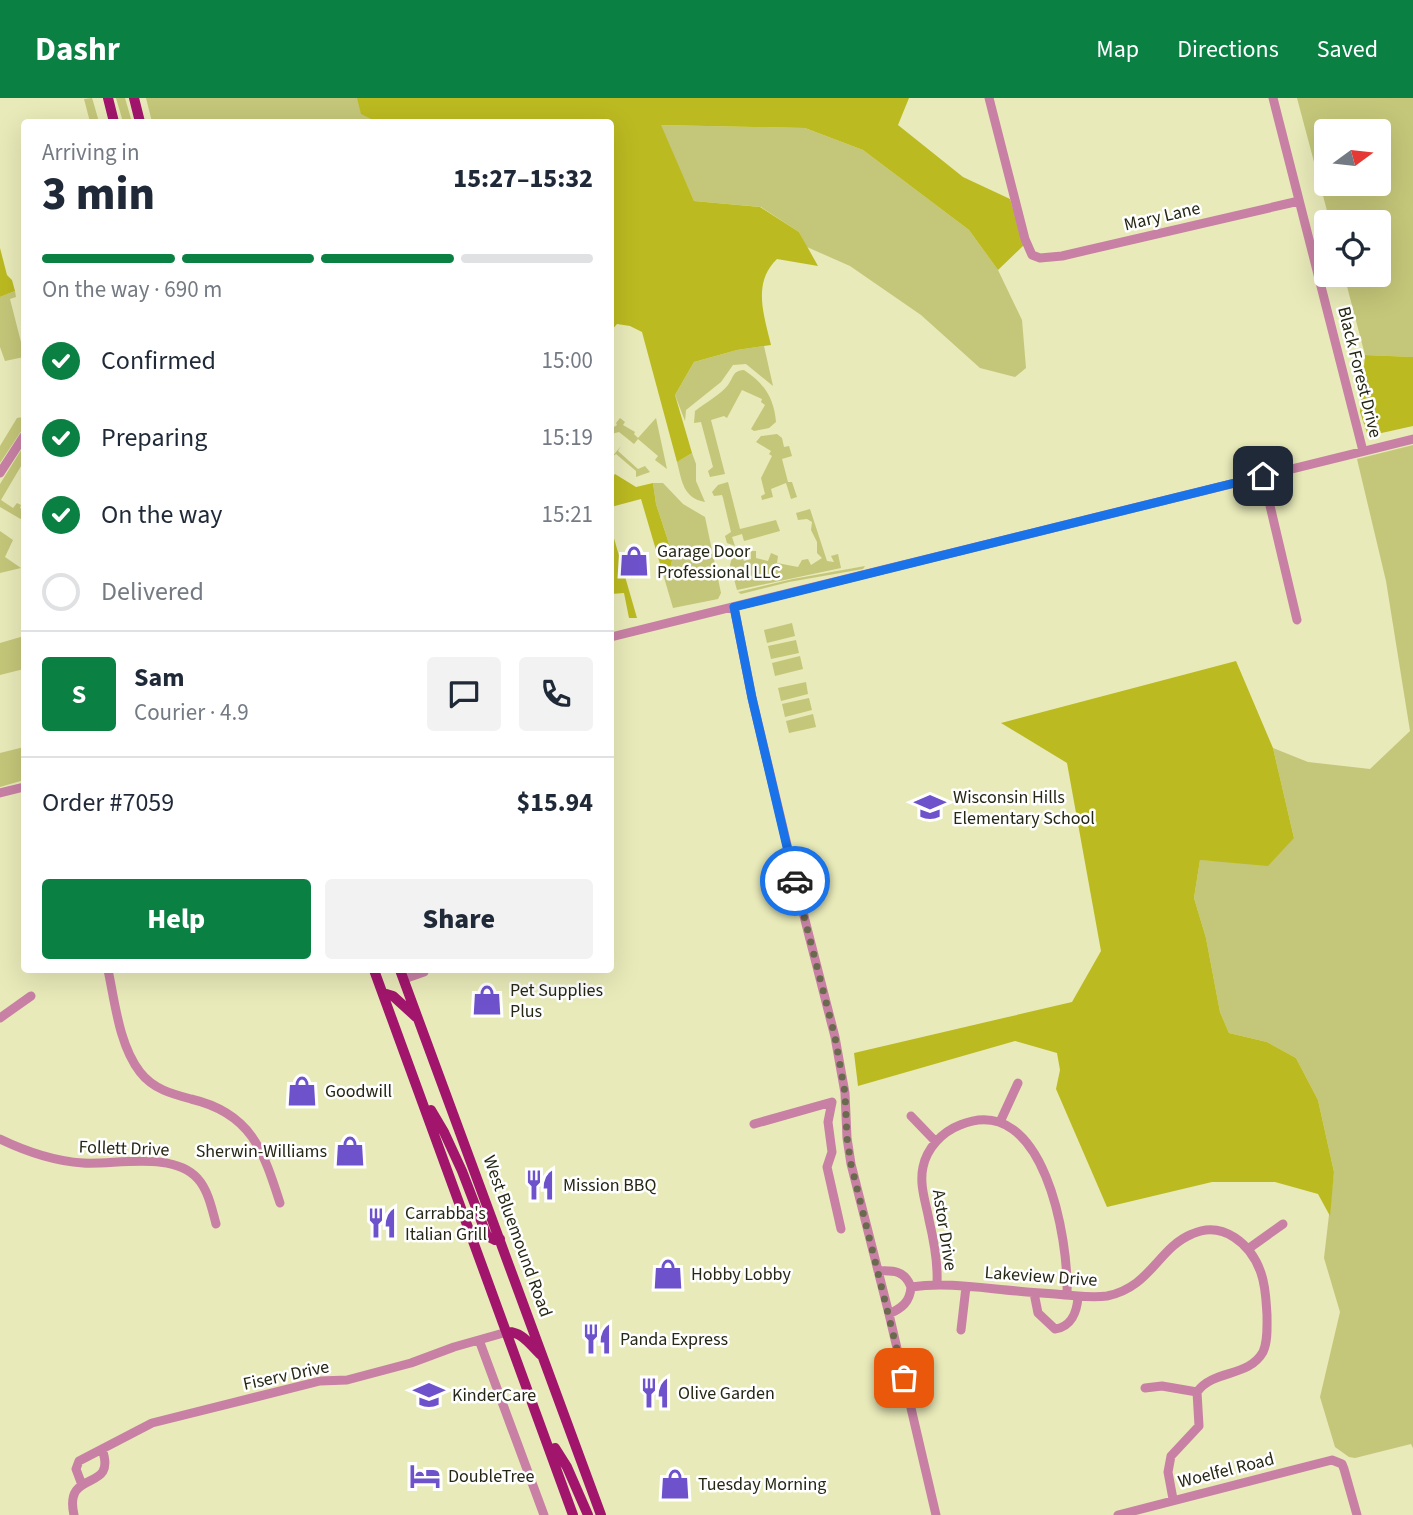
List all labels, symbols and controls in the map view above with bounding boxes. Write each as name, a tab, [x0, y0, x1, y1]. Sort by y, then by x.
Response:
text: Dashr	[35, 26, 120, 73]
text: Map	[1096, 32, 1139, 67]
text: Directions	[1177, 32, 1279, 67]
text: Saved	[1317, 32, 1378, 67]
north arrow	[1314, 119, 1391, 196]
map controls	[1314, 119, 1391, 287]
text: Arriving in	[42, 136, 140, 169]
text: 15:27–15:32	[453, 160, 593, 197]
text: 3 min	[42, 162, 155, 227]
street label: Mary Lane	[1122, 196, 1203, 237]
button: locate	[1314, 210, 1391, 287]
text: On the way · 690 m	[42, 273, 222, 306]
street label: Black Forest Drive	[1331, 304, 1388, 440]
icon: check	[42, 342, 80, 380]
text: Confirmed	[101, 342, 216, 379]
text: 15:00	[542, 344, 593, 377]
icon: check	[42, 419, 80, 457]
text: Preparing	[101, 419, 207, 456]
text: 15:19	[542, 421, 593, 454]
pin	[1233, 446, 1293, 506]
icon: home	[1244, 457, 1282, 495]
icon: check	[42, 496, 80, 534]
text: On the way	[101, 496, 222, 533]
text: 15:21	[542, 498, 593, 531]
place label: Garage Door Professional LLC	[657, 539, 781, 585]
shop icon: Garage Door Professional LLC	[617, 544, 651, 578]
text: Delivered	[101, 573, 204, 610]
button: chat	[427, 657, 501, 731]
button: phone	[519, 657, 593, 731]
text: Sam	[134, 659, 184, 696]
text: S	[72, 676, 86, 713]
text: Courier · 4.9	[134, 696, 249, 729]
text: Order #7059	[42, 784, 174, 821]
text: $15.94	[517, 784, 593, 821]
place label: Wisconsin Hills Elementary School	[953, 785, 1095, 831]
school or university icon: Wisconsin Hills Elementary School	[913, 790, 947, 824]
courier	[760, 846, 830, 916]
icon: car	[776, 862, 814, 900]
button: Help	[42, 879, 311, 959]
button: Share	[325, 879, 593, 959]
place label: Pet Supplies Plus	[510, 978, 603, 1024]
shop icon: Pet Supplies Plus	[470, 983, 504, 1017]
shop icon: Goodwill	[285, 1074, 319, 1108]
place label: Goodwill	[325, 1079, 392, 1104]
street label: Follett Drive	[78, 1134, 170, 1163]
shop icon: Sherwin-Williams	[333, 1134, 367, 1168]
place label: Sherwin-Williams	[196, 1139, 327, 1164]
street label: West Bluemound Road	[477, 1152, 558, 1320]
restaurant icon: Mission BBQ	[523, 1168, 557, 1202]
place label: Mission BBQ	[563, 1173, 656, 1198]
street label: Astor Drive	[926, 1188, 963, 1273]
place label: Carrabba's Italian Grill	[405, 1201, 487, 1247]
restaurant icon: Carrabba's Italian Grill	[365, 1206, 399, 1240]
shop icon: Hobby Lobby	[651, 1257, 685, 1291]
street label: Lakeview Drive	[984, 1260, 1098, 1293]
place label: Hobby Lobby	[691, 1262, 791, 1287]
restaurant icon: Panda Express	[580, 1322, 614, 1356]
place label: Panda Express	[620, 1327, 728, 1352]
pin	[874, 1348, 934, 1408]
street label: Fiserv Drive	[241, 1354, 332, 1397]
icon: bag	[885, 1359, 923, 1397]
restaurant icon: Olive Garden	[638, 1376, 672, 1410]
school or university icon: KinderCare	[412, 1378, 446, 1412]
place label: Olive Garden	[678, 1381, 775, 1406]
place label: KinderCare	[452, 1383, 536, 1408]
street label: Woelfel Road	[1175, 1446, 1277, 1494]
hotel icon: DoubleTree	[408, 1459, 442, 1493]
place label: DoubleTree	[448, 1464, 534, 1489]
shop icon: Tuesday Morning	[658, 1467, 692, 1501]
place label: Tuesday Morning	[698, 1472, 826, 1497]

